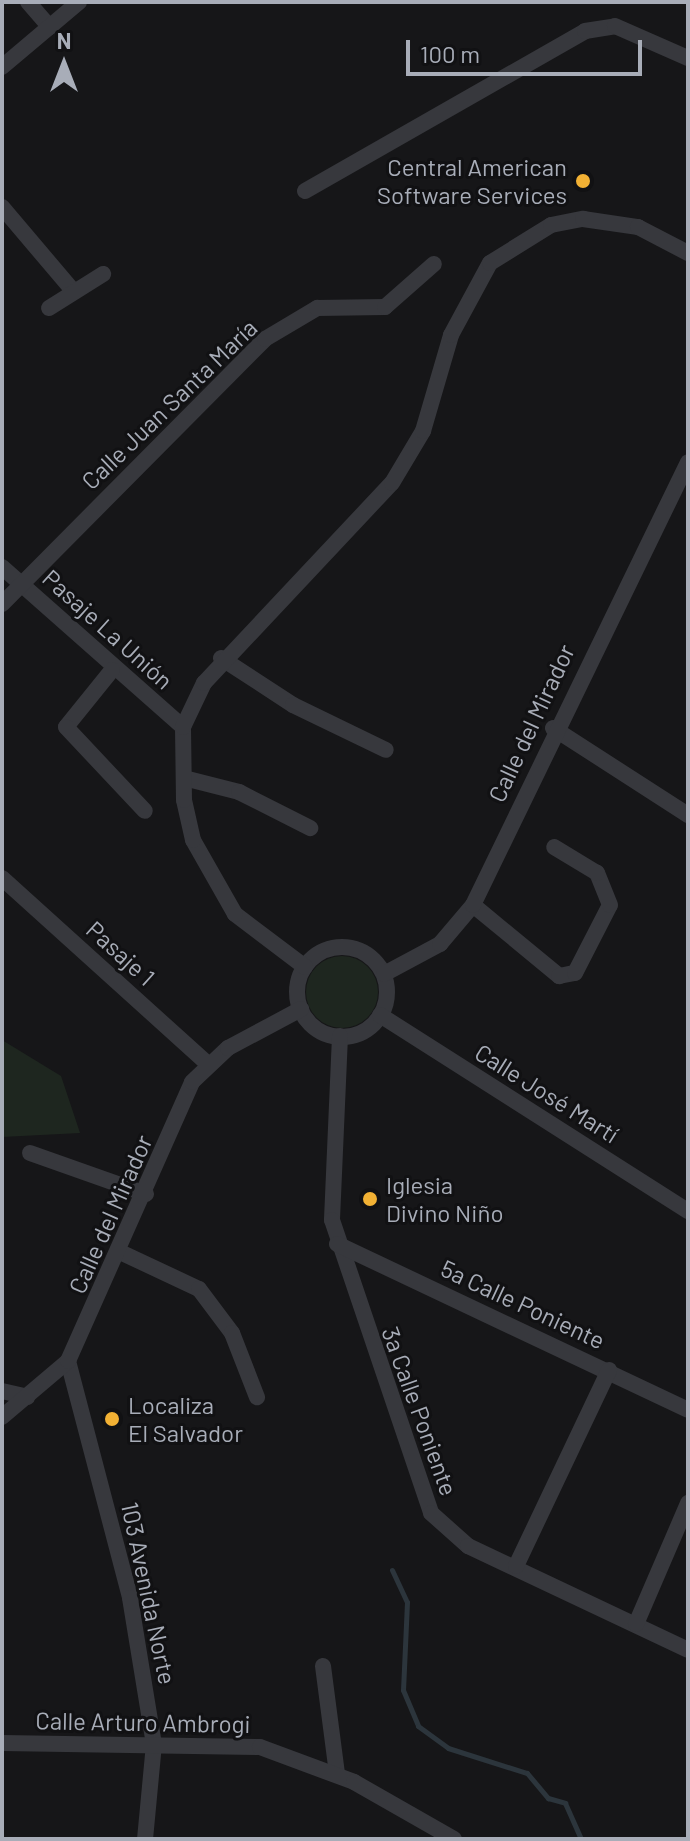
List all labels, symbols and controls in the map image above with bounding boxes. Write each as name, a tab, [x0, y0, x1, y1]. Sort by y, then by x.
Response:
north arrow	[24, 24, 104, 104]
scale bar	[410, 24, 646, 74]
text: N	[57, 27, 71, 53]
text: 100 m	[420, 39, 480, 68]
place label: Central American Software Services	[377, 153, 567, 209]
marker: Central American Software Services	[574, 172, 592, 190]
street label: Calle Juan Santa María	[75, 313, 263, 495]
street label: Pasaje La Unión	[37, 563, 179, 695]
street label: Calle del Mirador	[482, 640, 580, 806]
street label: Pasaje 1	[81, 915, 161, 991]
street label: Calle José Martí	[470, 1037, 624, 1149]
street label: Calle del Mirador	[62, 1130, 158, 1298]
place label: Iglesia Divino Niño	[386, 1171, 503, 1227]
marker: Iglesia Divino Niño	[361, 1190, 379, 1208]
street label: 5a Calle Poniente	[436, 1253, 610, 1355]
street label: 3a Calle Poniente	[376, 1323, 464, 1499]
place label: Localiza El Salvador	[128, 1391, 243, 1447]
marker: Localiza El Salvador	[103, 1410, 121, 1428]
street label: 103 Avenida Norte	[116, 1499, 182, 1687]
street label: Calle Arturo Ambrogi	[35, 1706, 251, 1738]

